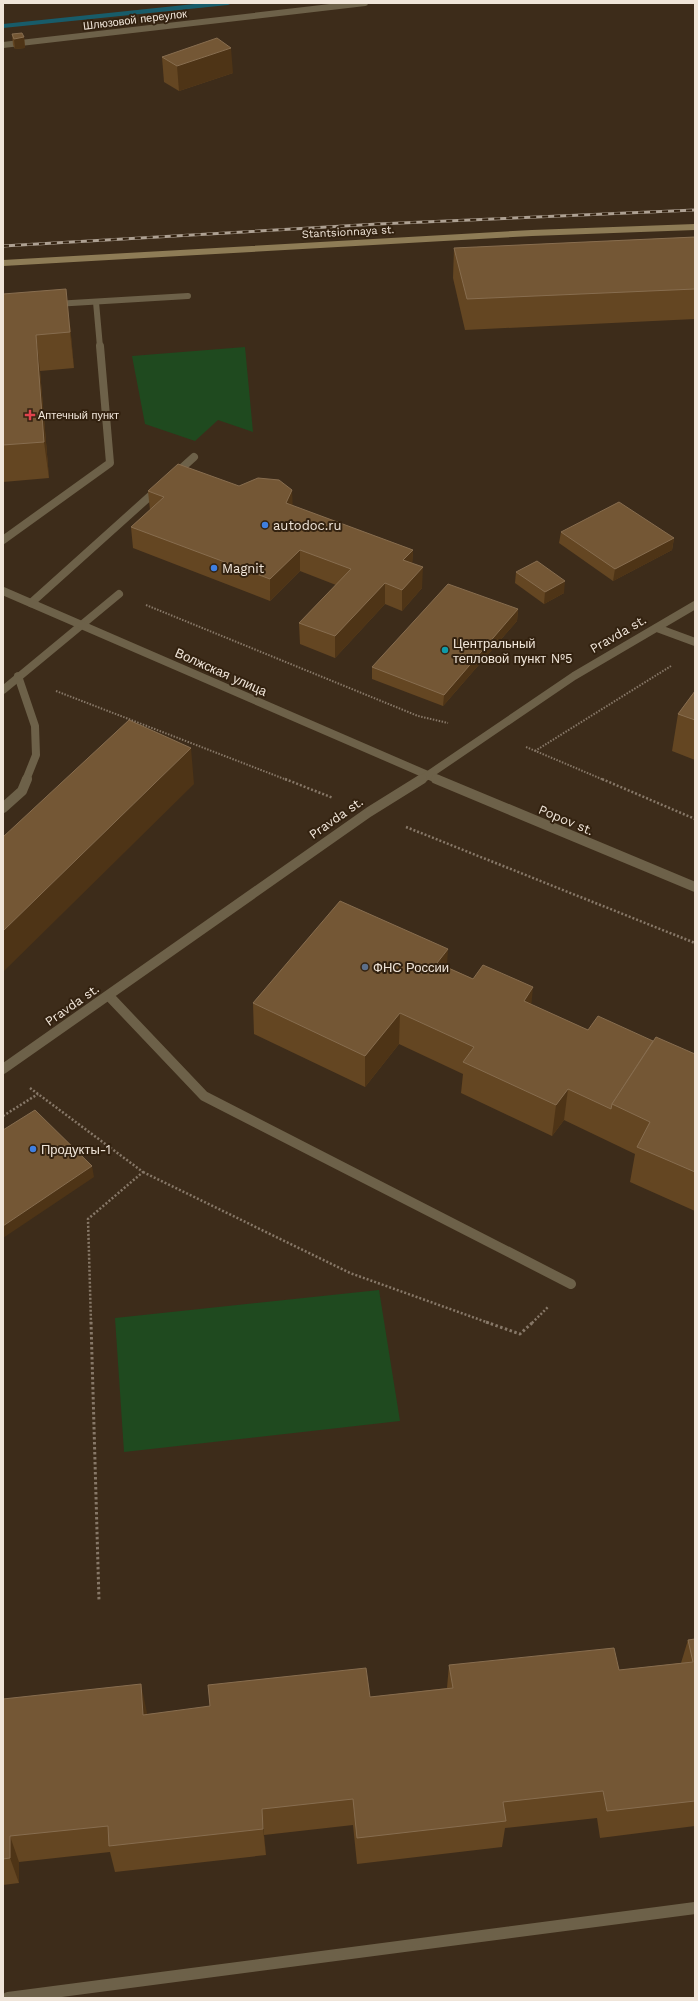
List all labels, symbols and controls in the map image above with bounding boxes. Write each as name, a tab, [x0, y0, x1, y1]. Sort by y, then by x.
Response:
street label: Шлюзовой переулок	[82, 7, 188, 33]
street label: Stantsionnaya st.	[301, 223, 395, 241]
place label: Аптечный пункт	[38, 409, 119, 422]
marker: Аптечный пункт	[25, 410, 35, 420]
place label: autodoc.ru	[273, 518, 342, 533]
marker: autodoc.ru	[260, 520, 270, 530]
place label: Magnit	[222, 561, 265, 576]
marker: Magnit	[209, 563, 219, 573]
street label: Pravda st.	[587, 612, 649, 656]
place label: Центральный тепловой пункт №5	[453, 636, 572, 666]
street label: Волжская улица	[173, 645, 270, 699]
marker: Центральный тепловой пункт №5	[440, 645, 450, 655]
street label: Pravda st.	[306, 794, 366, 842]
street label: Popov st.	[536, 802, 596, 838]
place label: ФНС России	[373, 960, 449, 975]
marker: ФНС России	[360, 962, 370, 972]
street label: Pravda st.	[42, 981, 102, 1029]
place label: Продукты-1	[41, 1142, 111, 1157]
marker: Продукты-1	[28, 1144, 38, 1154]

